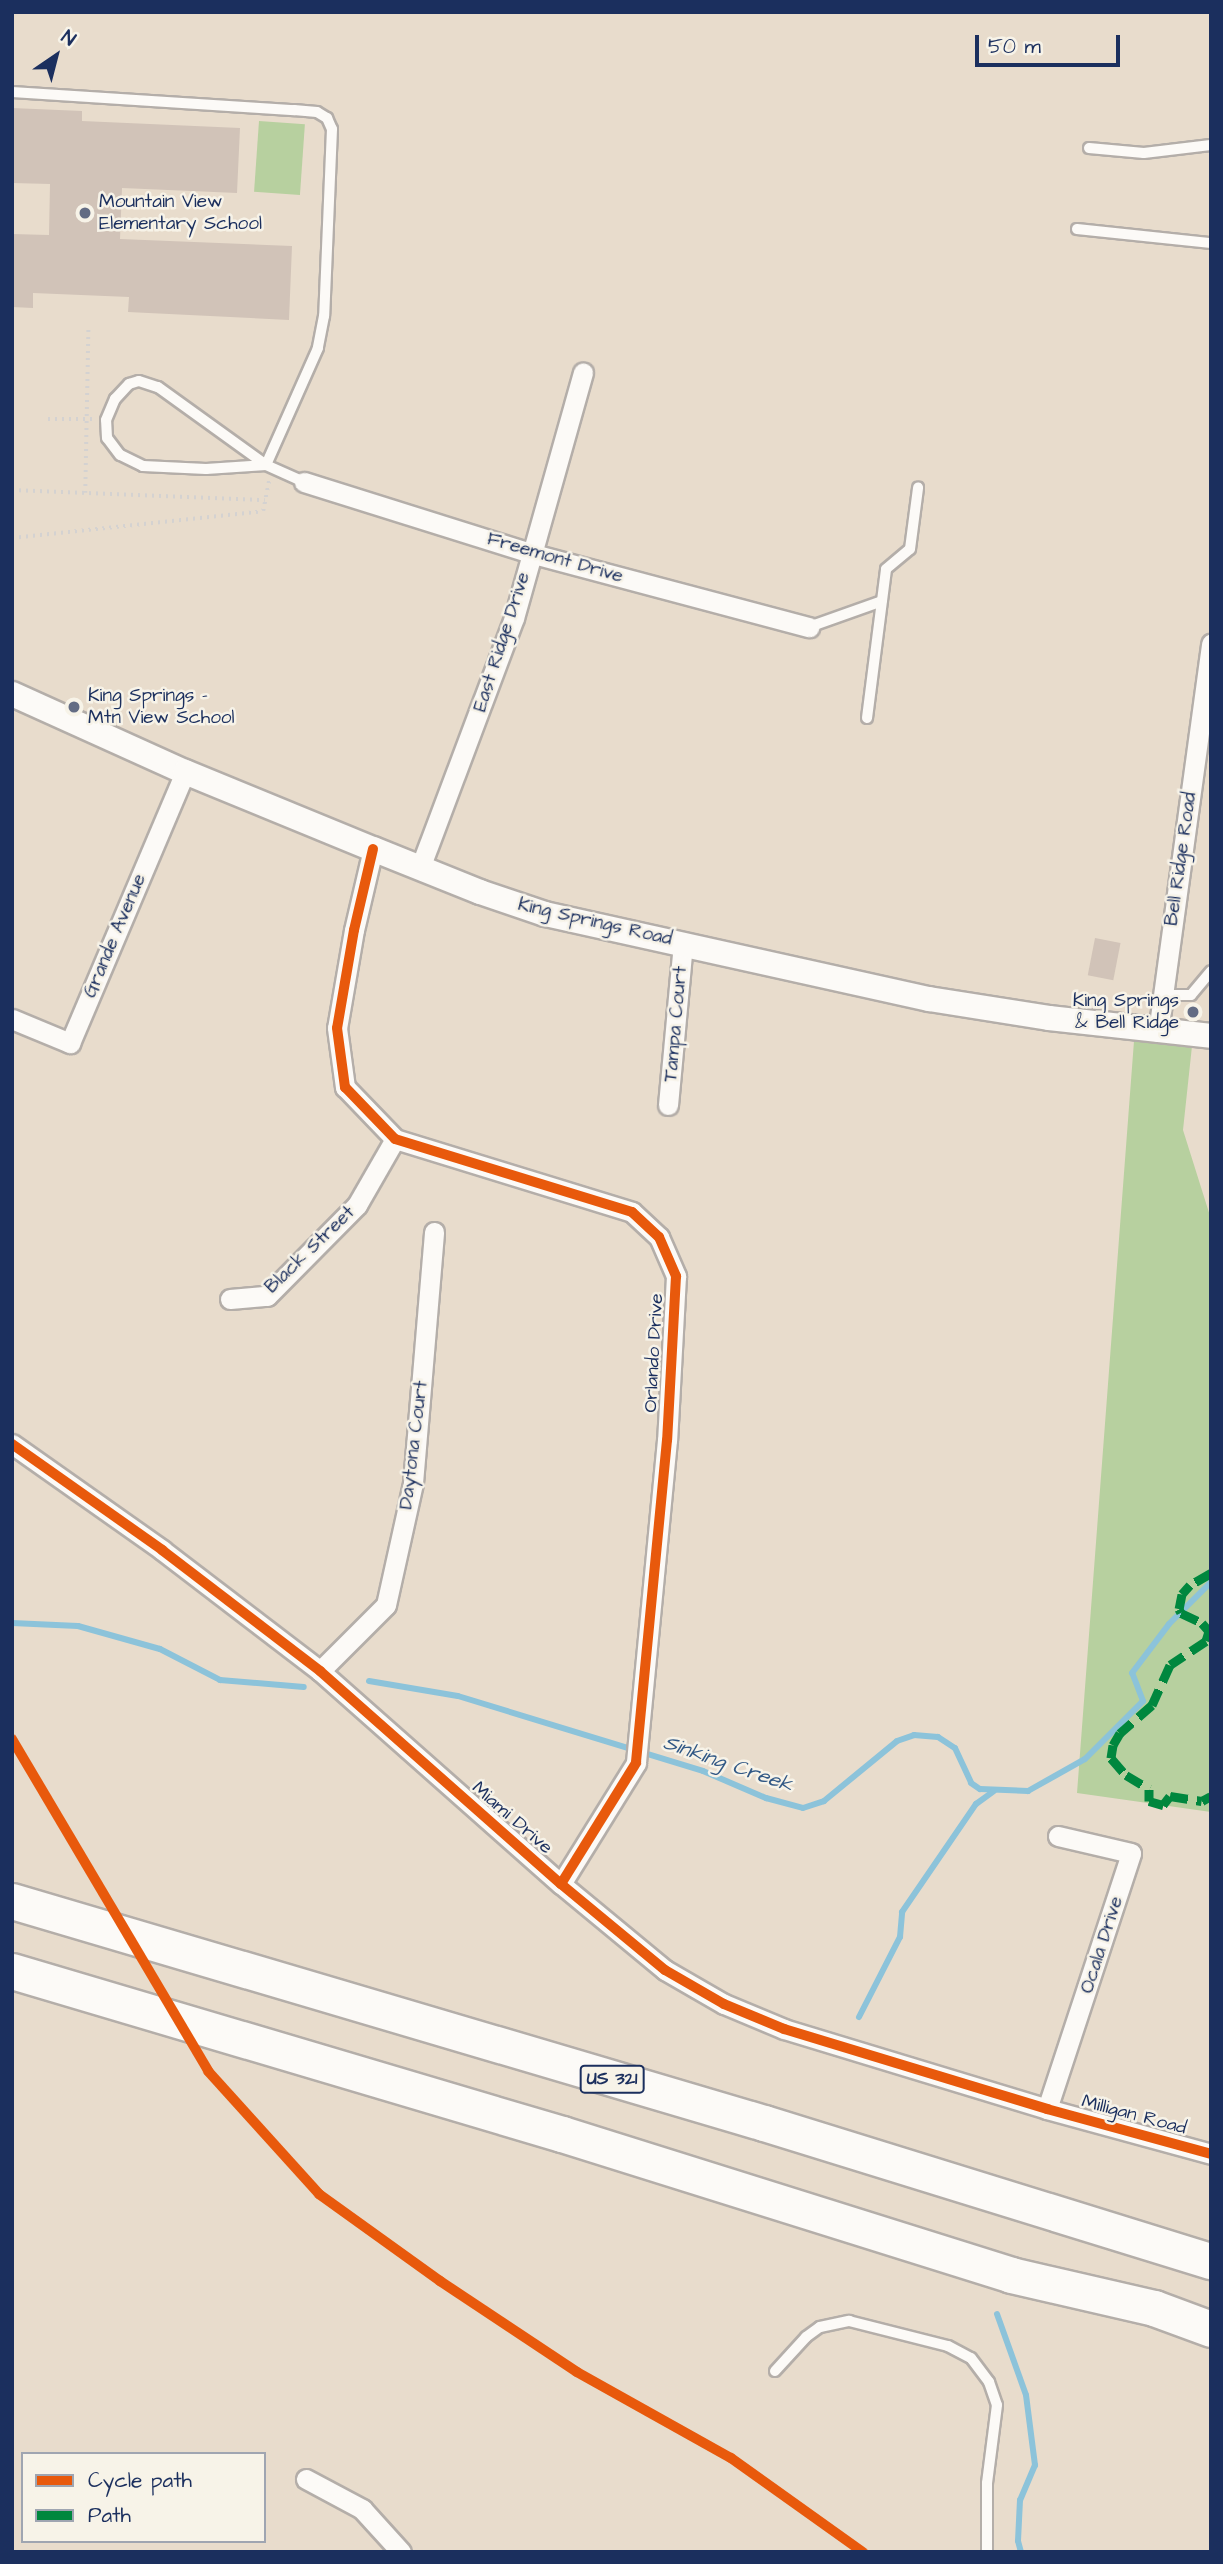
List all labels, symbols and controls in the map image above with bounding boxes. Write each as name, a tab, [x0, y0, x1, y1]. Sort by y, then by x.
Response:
north arrow	[21, 21, 91, 91]
scale bar	[978, 21, 1123, 65]
text: N	[56, 24, 81, 53]
text: 50 m	[988, 32, 1041, 61]
place label: Mountain View Elementary School	[99, 191, 262, 235]
marker: Mountain View Elementary School	[77, 205, 93, 221]
street label: Freemont Drive	[484, 528, 626, 588]
street label: East Ridge Drive	[469, 569, 535, 715]
place label: King Springs - Mtn View School	[88, 685, 235, 729]
marker: King Springs - Mtn View School	[66, 699, 82, 715]
street label: Bell Ridge Road	[1160, 791, 1202, 927]
street label: Grande Avenue	[79, 871, 151, 1001]
street label: King Springs Road	[516, 893, 674, 951]
street label: Tampa Court	[660, 965, 692, 1083]
place label: King Springs & Bell Ridge	[1073, 990, 1179, 1034]
marker: King Springs & Bell Ridge	[1185, 1004, 1201, 1020]
street label: Black Street	[260, 1201, 360, 1299]
street label: Orlando Drive	[639, 1293, 669, 1413]
street label: Daytona Court	[395, 1379, 433, 1511]
water label: Sinking Creek	[660, 1730, 796, 1798]
street label: Miami Drive	[467, 1777, 557, 1859]
street label: Ocala Drive	[1076, 1894, 1128, 1996]
road number: US 321	[579, 2064, 645, 2094]
street label: Milligan Road	[1079, 2090, 1189, 2140]
legend	[21, 2452, 266, 2543]
text: Cycle path	[88, 2466, 192, 2495]
text: Path	[88, 2501, 131, 2530]

